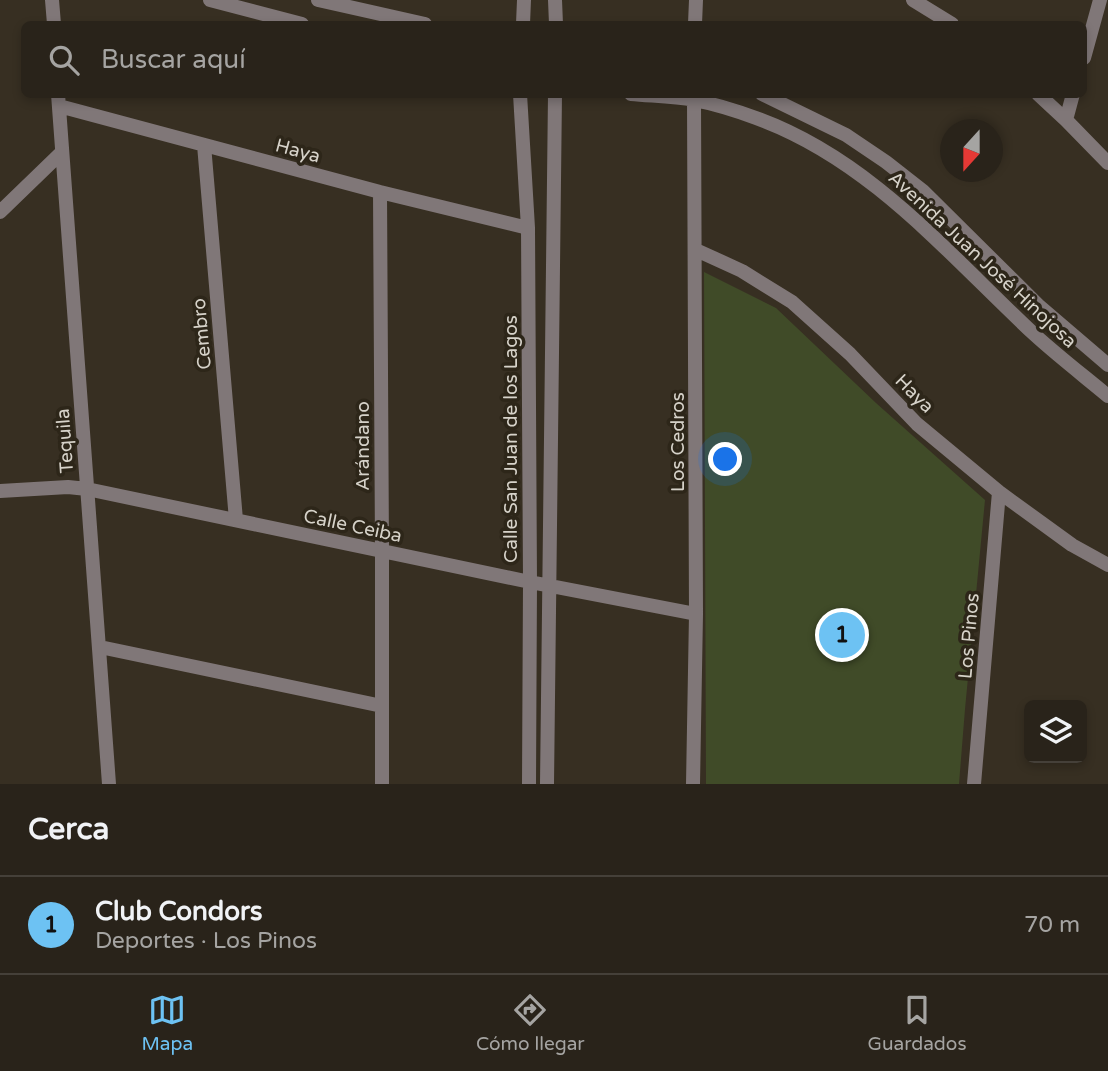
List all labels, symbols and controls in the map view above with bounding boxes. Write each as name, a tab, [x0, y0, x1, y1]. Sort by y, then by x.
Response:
search box	[21, 21, 1087, 98]
icon: search	[45, 41, 83, 79]
text: Buscar aquí	[101, 44, 246, 75]
north arrow	[940, 119, 1003, 182]
street label: Haya	[273, 134, 323, 167]
street label: Avenida Juan José Hinojosa	[884, 167, 1081, 353]
street label: Cembro	[188, 297, 216, 371]
street label: Calle San Juan de los Lagos	[500, 315, 522, 563]
street label: Haya	[890, 370, 938, 418]
street label: Los Cedros	[667, 392, 689, 492]
street label: Arándano	[352, 401, 374, 491]
street label: Tequila	[52, 408, 78, 474]
your location	[708, 442, 742, 476]
street label: Calle Ceiba	[302, 505, 404, 547]
street label: Los Pinos	[954, 592, 984, 680]
pin: 1	[819, 609, 865, 661]
map controls	[1024, 700, 1087, 763]
button: layers	[1024, 700, 1087, 763]
text: Cerca	[28, 811, 109, 848]
text: Club Condors	[95, 896, 263, 927]
text: 1	[44, 911, 58, 939]
text: 70 m	[1024, 911, 1080, 939]
text: Deportes · Los Pinos	[95, 927, 317, 955]
tab: Mapa	[141, 991, 193, 1055]
tab: Cómo llegar	[476, 991, 585, 1055]
tab: Guardados	[868, 991, 967, 1055]

